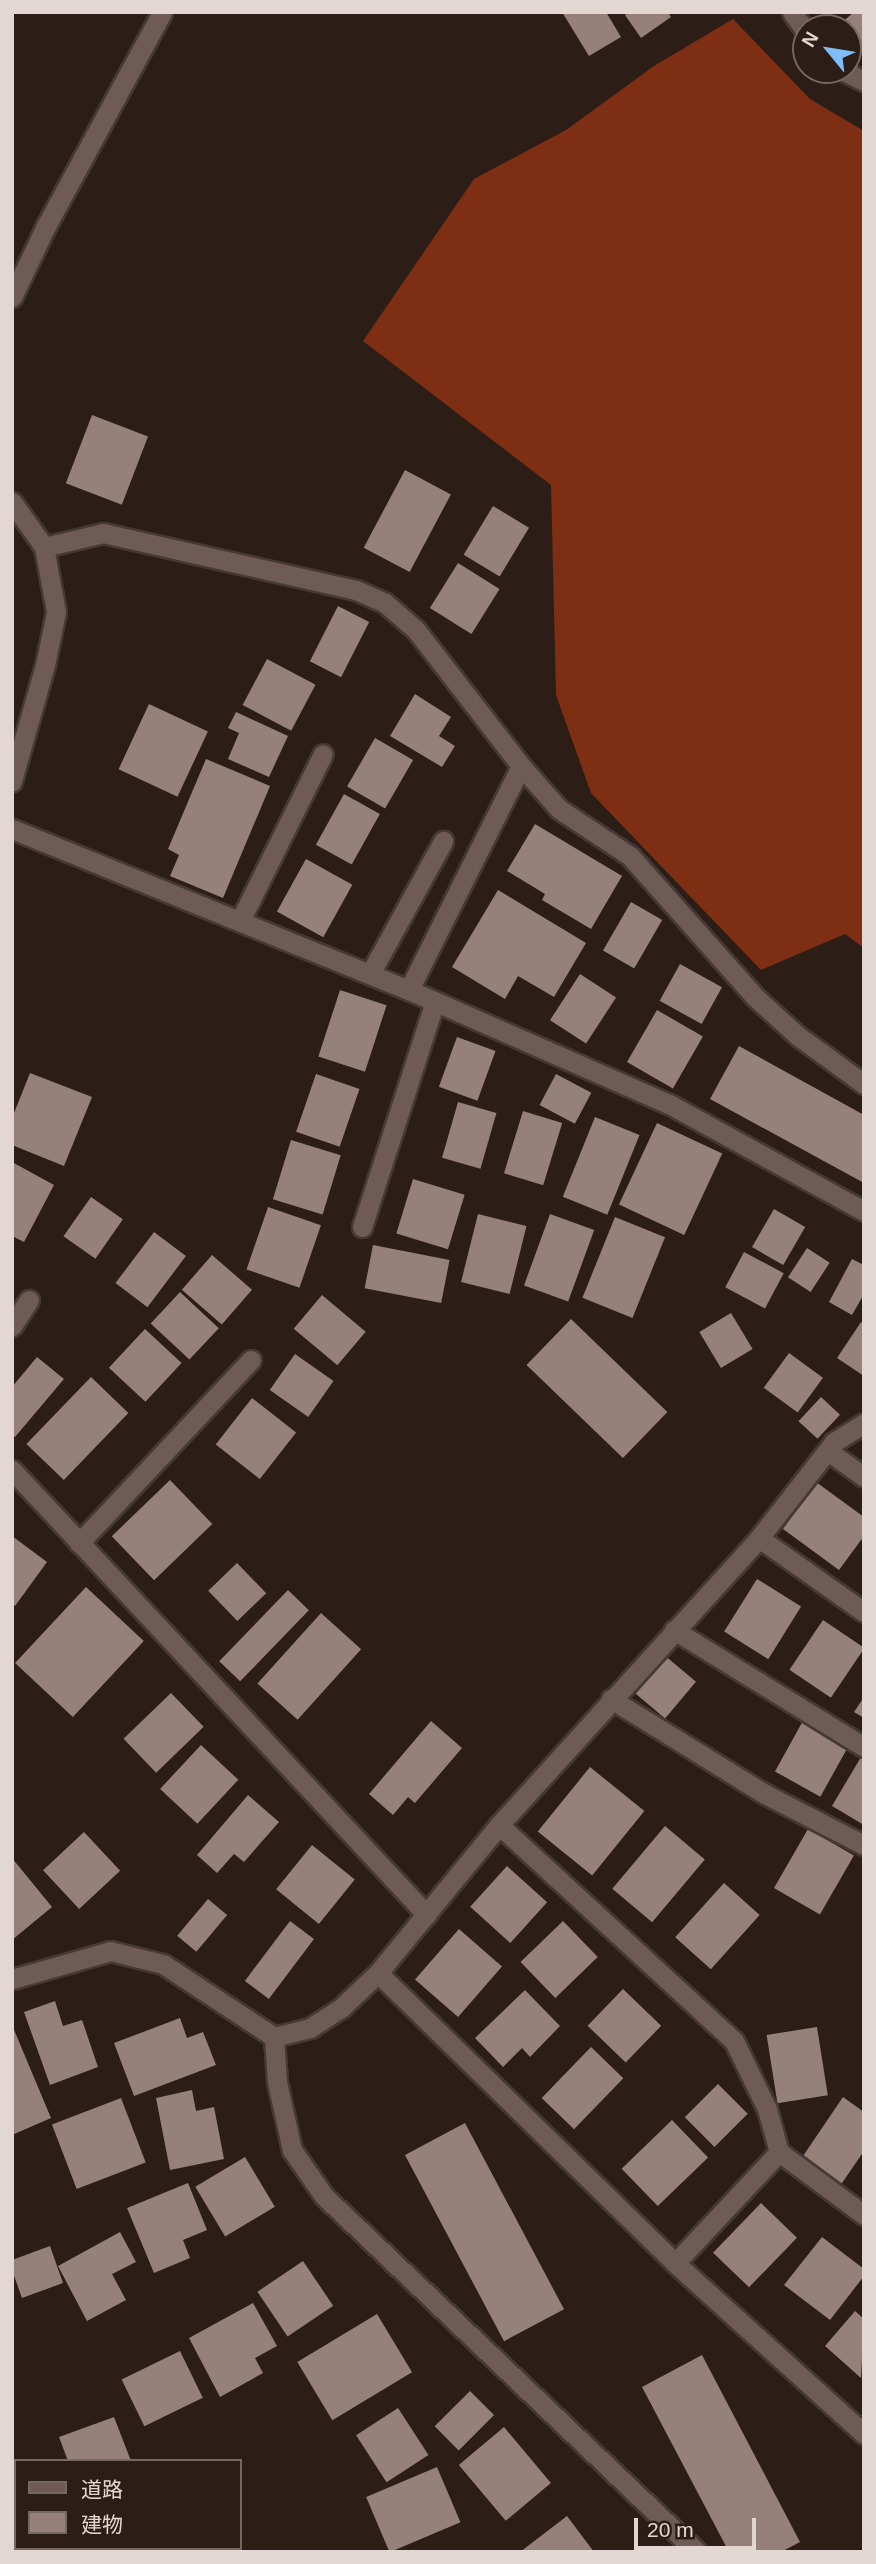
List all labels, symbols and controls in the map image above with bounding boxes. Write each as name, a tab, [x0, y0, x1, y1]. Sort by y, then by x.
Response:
north arrow	[792, 14, 862, 84]
text: N	[798, 28, 823, 50]
legend	[14, 2459, 242, 2550]
text: 道路	[81, 2478, 123, 2501]
scale bar	[638, 2504, 760, 2548]
text: 建物	[81, 2513, 123, 2536]
text: 20 m	[647, 2518, 694, 2541]

